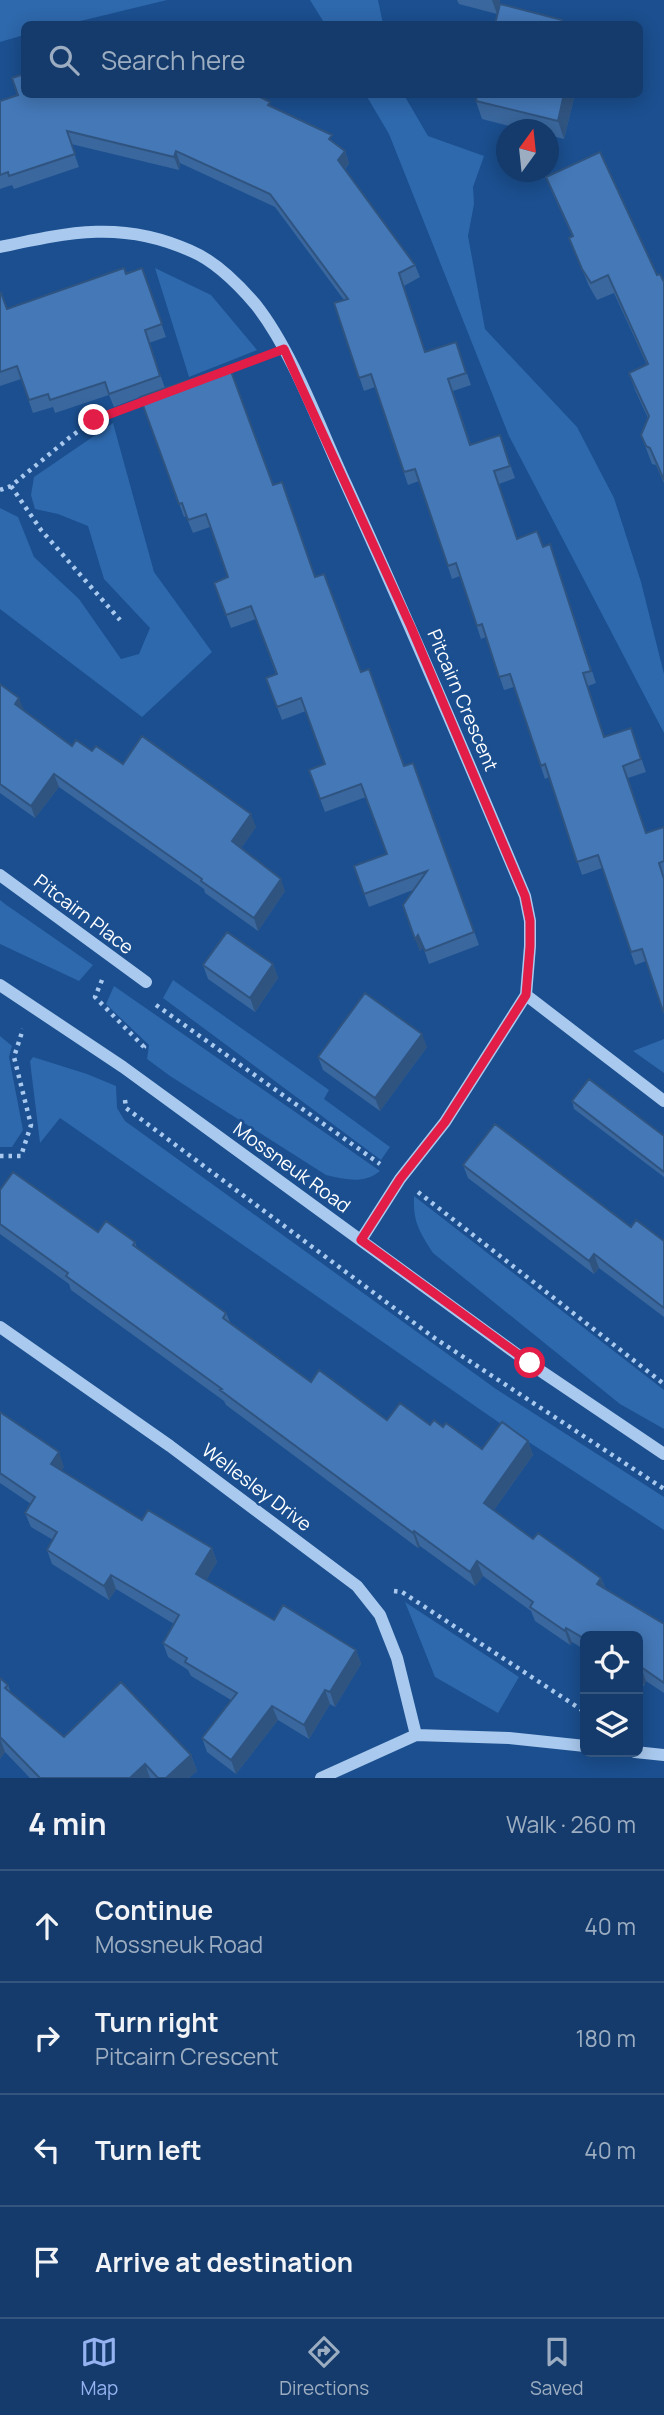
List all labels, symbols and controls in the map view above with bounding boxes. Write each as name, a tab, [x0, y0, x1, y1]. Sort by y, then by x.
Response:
search box	[21, 21, 643, 98]
icon: search	[45, 41, 83, 79]
text: Search here	[101, 42, 246, 78]
north arrow	[496, 119, 559, 182]
route end	[78, 404, 109, 435]
street label: Pitcairn Crescent	[421, 625, 505, 775]
street label: Pitcairn Place	[29, 868, 139, 960]
street label: Mossneuk Road	[228, 1116, 356, 1218]
route start	[514, 1347, 545, 1378]
street label: Wellesley Drive	[197, 1437, 317, 1537]
map controls	[580, 1631, 643, 1757]
button: locate	[580, 1631, 643, 1694]
button: layers	[580, 1694, 643, 1757]
text: 4 min	[28, 1803, 106, 1844]
text: Walk · 260 m	[506, 1808, 636, 1840]
text: Continue	[95, 1892, 213, 1928]
icon: ahead	[28, 1907, 66, 1945]
text: 40 m	[584, 1910, 636, 1942]
text: Mossneuk Road	[95, 1928, 263, 1960]
text: Turn right	[95, 2004, 219, 2040]
icon: right	[28, 2019, 66, 2057]
text: 180 m	[576, 2022, 636, 2054]
text: Pitcairn Crescent	[95, 2040, 279, 2072]
icon: left	[28, 2131, 66, 2169]
text: Turn left	[95, 2132, 202, 2168]
text: 40 m	[584, 2134, 636, 2166]
icon: arrive	[28, 2243, 66, 2281]
text: Arrive at destination	[95, 2244, 353, 2280]
tab: Map	[80, 2333, 118, 2401]
tab: Directions	[279, 2333, 369, 2401]
tab: Saved	[530, 2333, 584, 2401]

